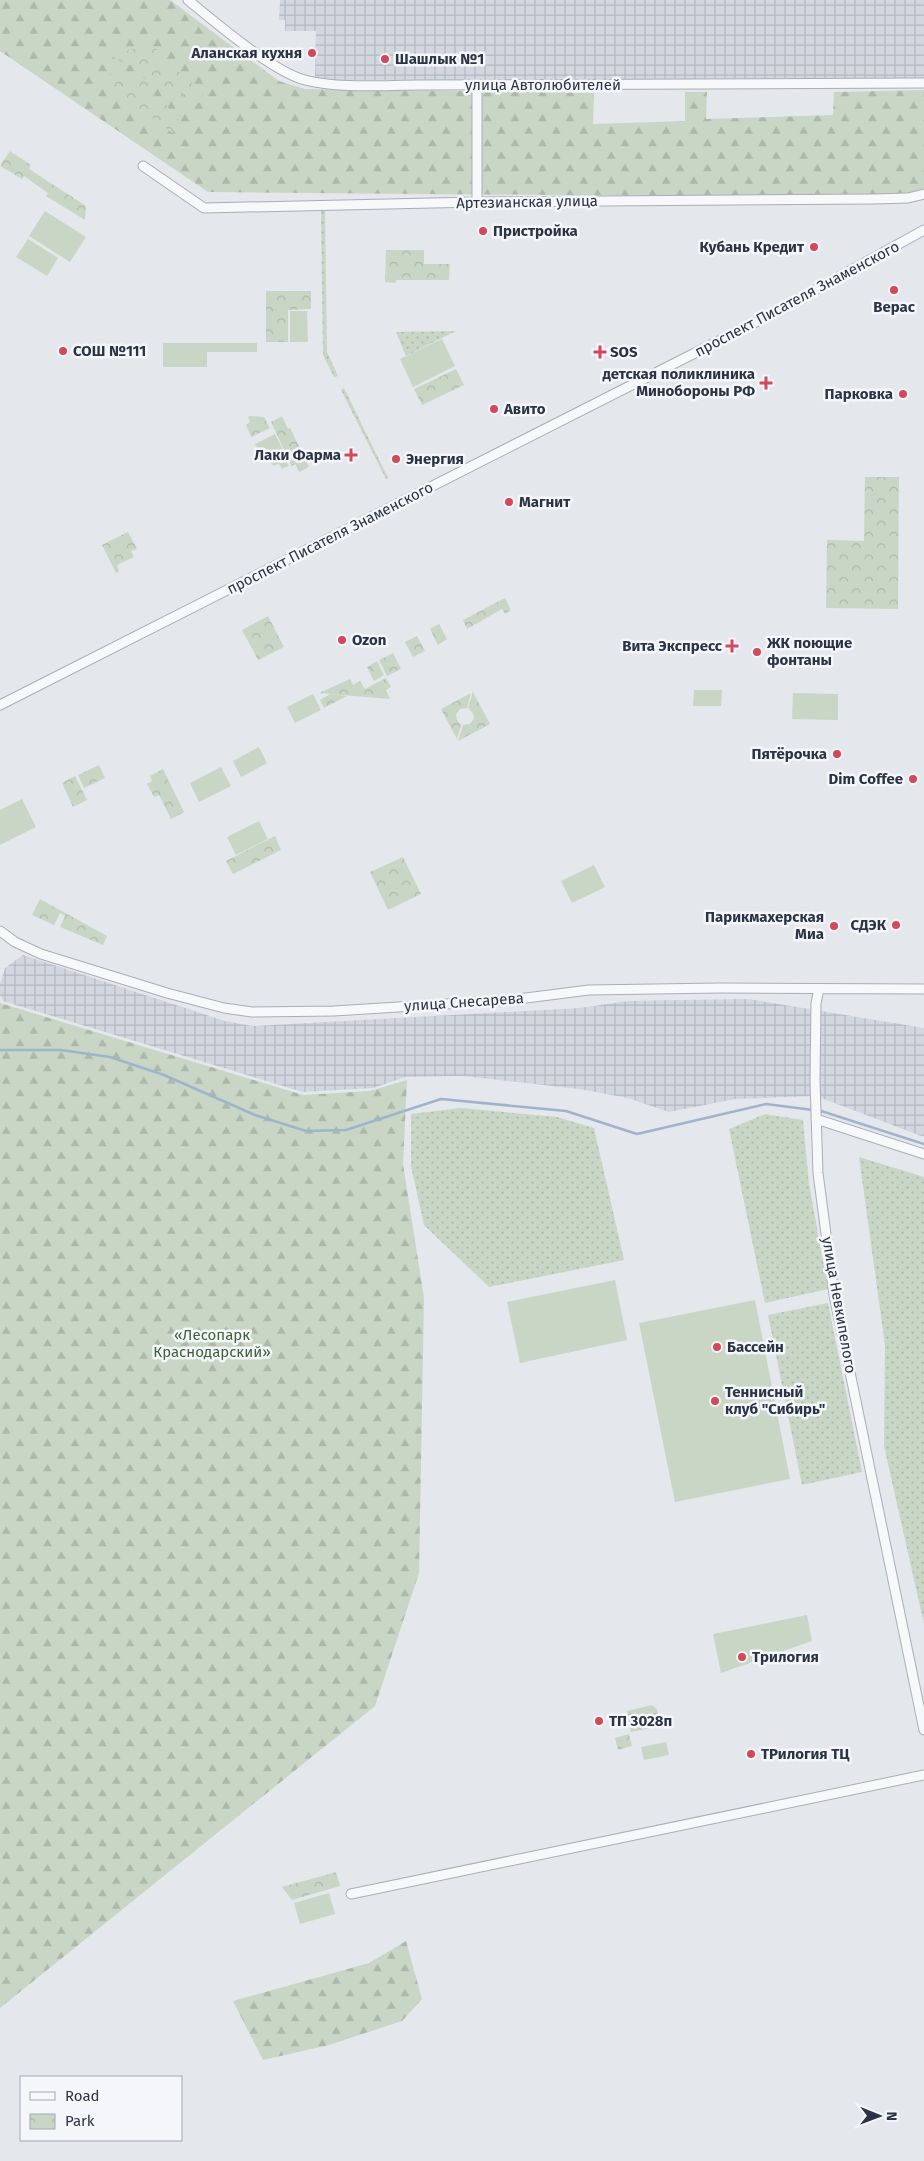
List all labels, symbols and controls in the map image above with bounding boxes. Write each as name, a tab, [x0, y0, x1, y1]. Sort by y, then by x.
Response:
place label: Аланская кухня	[190, 44, 302, 62]
marker: Аланская кухня	[306, 47, 318, 59]
place label: Шашлык №1	[395, 50, 484, 68]
marker: Шашлык №1	[379, 53, 391, 65]
street label: улица Автолюбителей	[465, 76, 621, 94]
street label: Артезианская улица	[456, 192, 598, 212]
place label: Пристройка	[493, 222, 578, 240]
marker: Пристройка	[477, 225, 489, 237]
street label: проспект Писателя Знаменского	[692, 237, 902, 361]
place label: Кубань Кредит	[700, 238, 805, 256]
marker: Кубань Кредит	[808, 241, 820, 253]
marker: Верас	[888, 284, 900, 296]
place label: Верас	[873, 298, 916, 316]
place label: СОШ №111	[73, 342, 146, 360]
place label: SOS	[610, 343, 638, 361]
marker: СОШ №111	[57, 345, 69, 357]
marker: SOS	[594, 346, 606, 358]
place label: детская поликлиника Минобороны РФ	[603, 365, 755, 400]
marker: детская поликлиника Минобороны РФ	[759, 376, 773, 390]
place label: Парковка	[825, 385, 893, 403]
marker: Парковка	[897, 388, 909, 400]
place label: Авито	[503, 400, 546, 418]
marker: Авито	[488, 403, 500, 415]
place label: Лаки Фарма	[254, 446, 341, 464]
marker: Лаки Фарма	[345, 449, 357, 461]
place label: Энергия	[406, 450, 464, 468]
marker: Энергия	[390, 453, 402, 465]
street label: проспект Писателя Знаменского	[224, 478, 436, 598]
place label: Магнит	[519, 493, 571, 511]
marker: Магнит	[503, 496, 515, 508]
place label: Ozon	[352, 631, 386, 649]
marker: Ozon	[336, 634, 348, 646]
place label: ЖК поющие фонтаны	[766, 634, 852, 669]
place label: Вита Экспресс	[622, 637, 723, 655]
marker: Вита Экспресс	[726, 640, 738, 652]
marker: ЖК поющие фонтаны	[751, 646, 763, 658]
place label: Пятёрочка	[752, 745, 827, 763]
marker: Пятёрочка	[831, 748, 843, 760]
place label: Dim Coffee	[829, 770, 903, 788]
marker: Dim Coffee	[907, 773, 919, 785]
place label: Парикмахерская Миа	[705, 908, 824, 943]
place label: СДЭК	[850, 916, 887, 934]
marker: СДЭК	[890, 919, 902, 931]
marker: Парикмахерская Миа	[828, 920, 840, 932]
street label: улица Снесарева	[404, 989, 524, 1015]
street label: улица Невкипелого	[818, 1235, 860, 1375]
park label: «Лесопарк Краснодарский»	[153, 1326, 271, 1361]
place label: Бассейн	[727, 1338, 784, 1356]
marker: Бассейн	[711, 1341, 723, 1353]
place label: Теннисный клуб "Сибирь"	[725, 1383, 825, 1418]
marker: Теннисный клуб "Сибирь"	[709, 1395, 721, 1407]
place label: Трилогия	[752, 1648, 819, 1666]
marker: Трилогия	[736, 1651, 748, 1663]
place label: ТП 3028п	[609, 1712, 672, 1730]
marker: ТП 3028п	[593, 1715, 605, 1727]
place label: ТРилогия ТЦ	[761, 1745, 850, 1763]
marker: ТРилогия ТЦ	[745, 1748, 757, 1760]
legend	[20, 2076, 182, 2141]
text: Road	[65, 2087, 100, 2105]
north arrow	[854, 2091, 904, 2141]
text: N	[883, 2111, 900, 2121]
text: Park	[65, 2112, 95, 2130]

